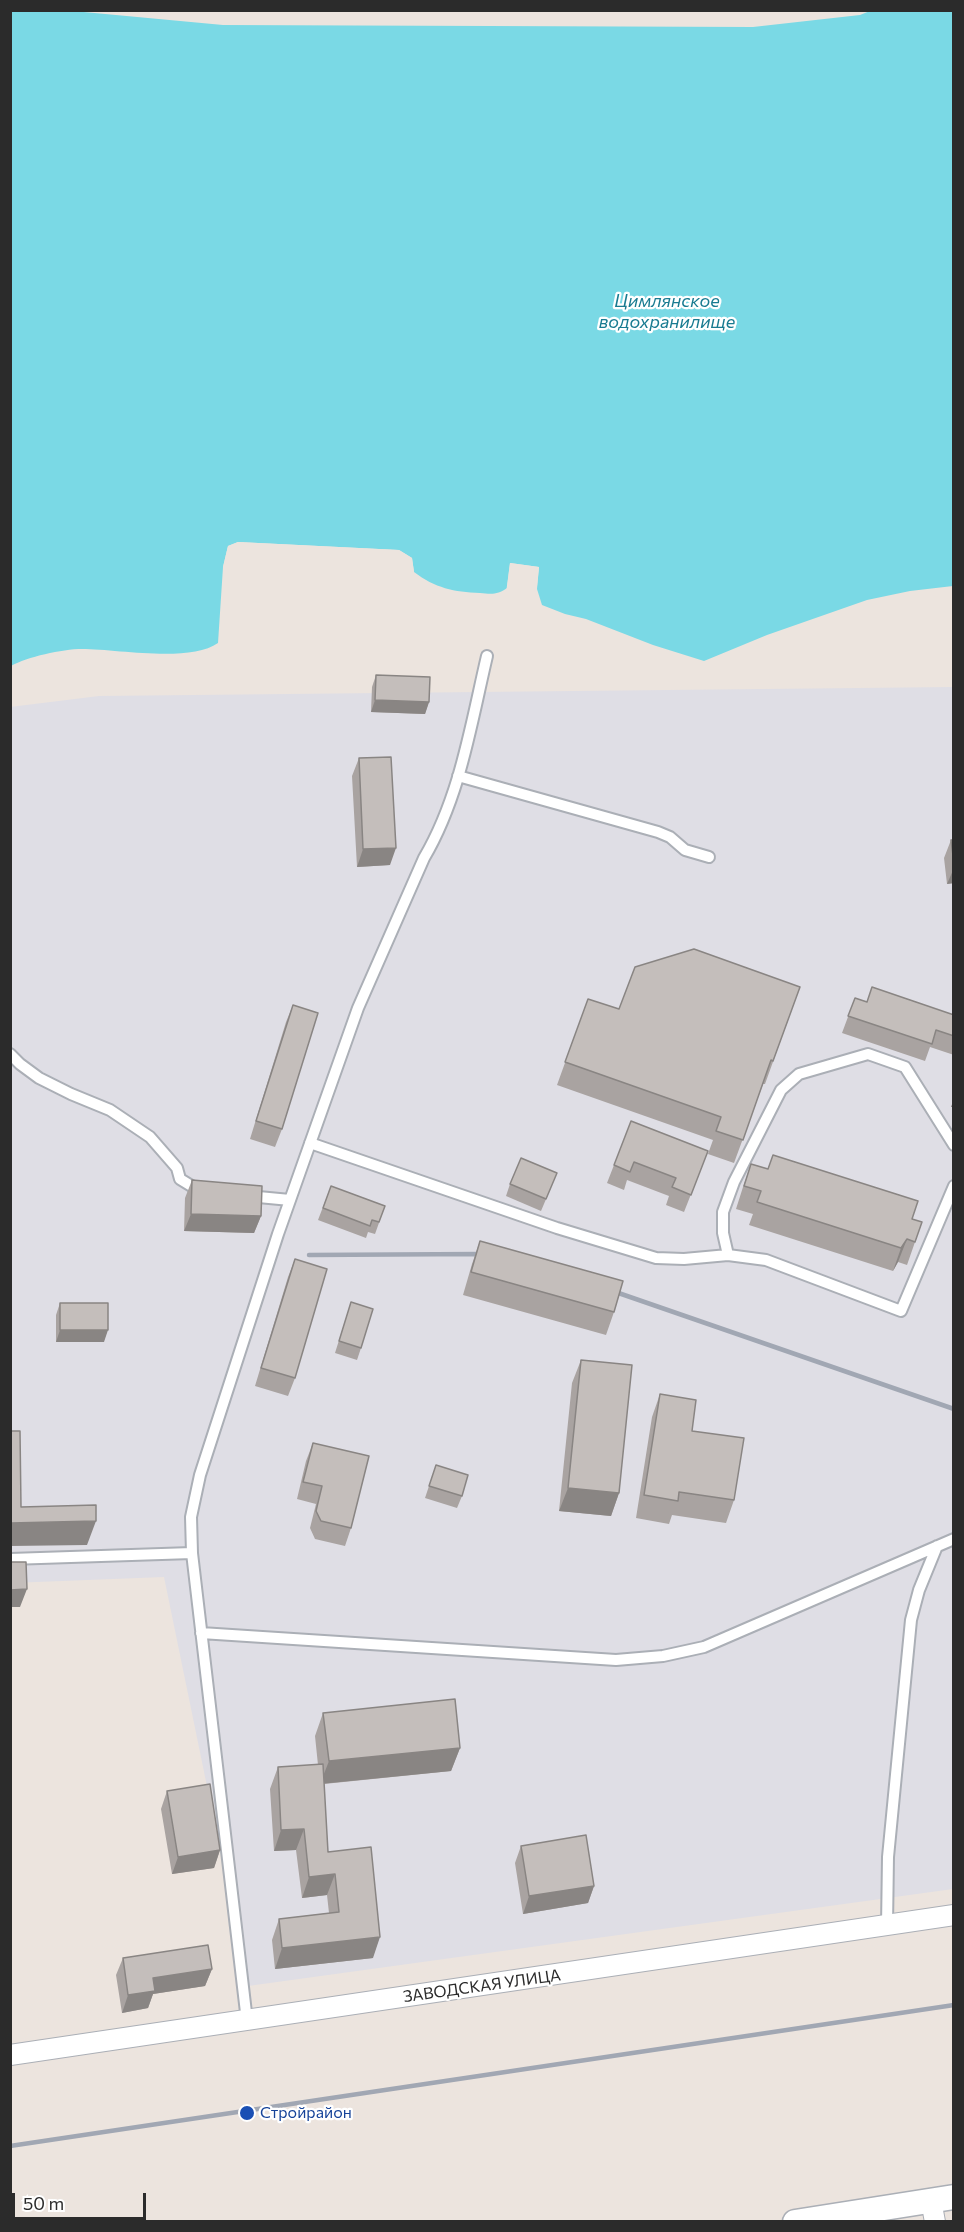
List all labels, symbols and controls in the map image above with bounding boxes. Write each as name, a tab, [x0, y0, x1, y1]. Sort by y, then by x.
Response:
water label: Цимлянское водохранилище	[599, 290, 735, 332]
street label: ЗАВОДСКАЯ УЛИЦА	[402, 1965, 562, 2007]
place label: Стройрайон	[260, 2103, 352, 2123]
marker: Стройрайон	[238, 2104, 256, 2122]
scale bar	[15, 2181, 148, 2219]
text: 50 m	[23, 2192, 64, 2214]

